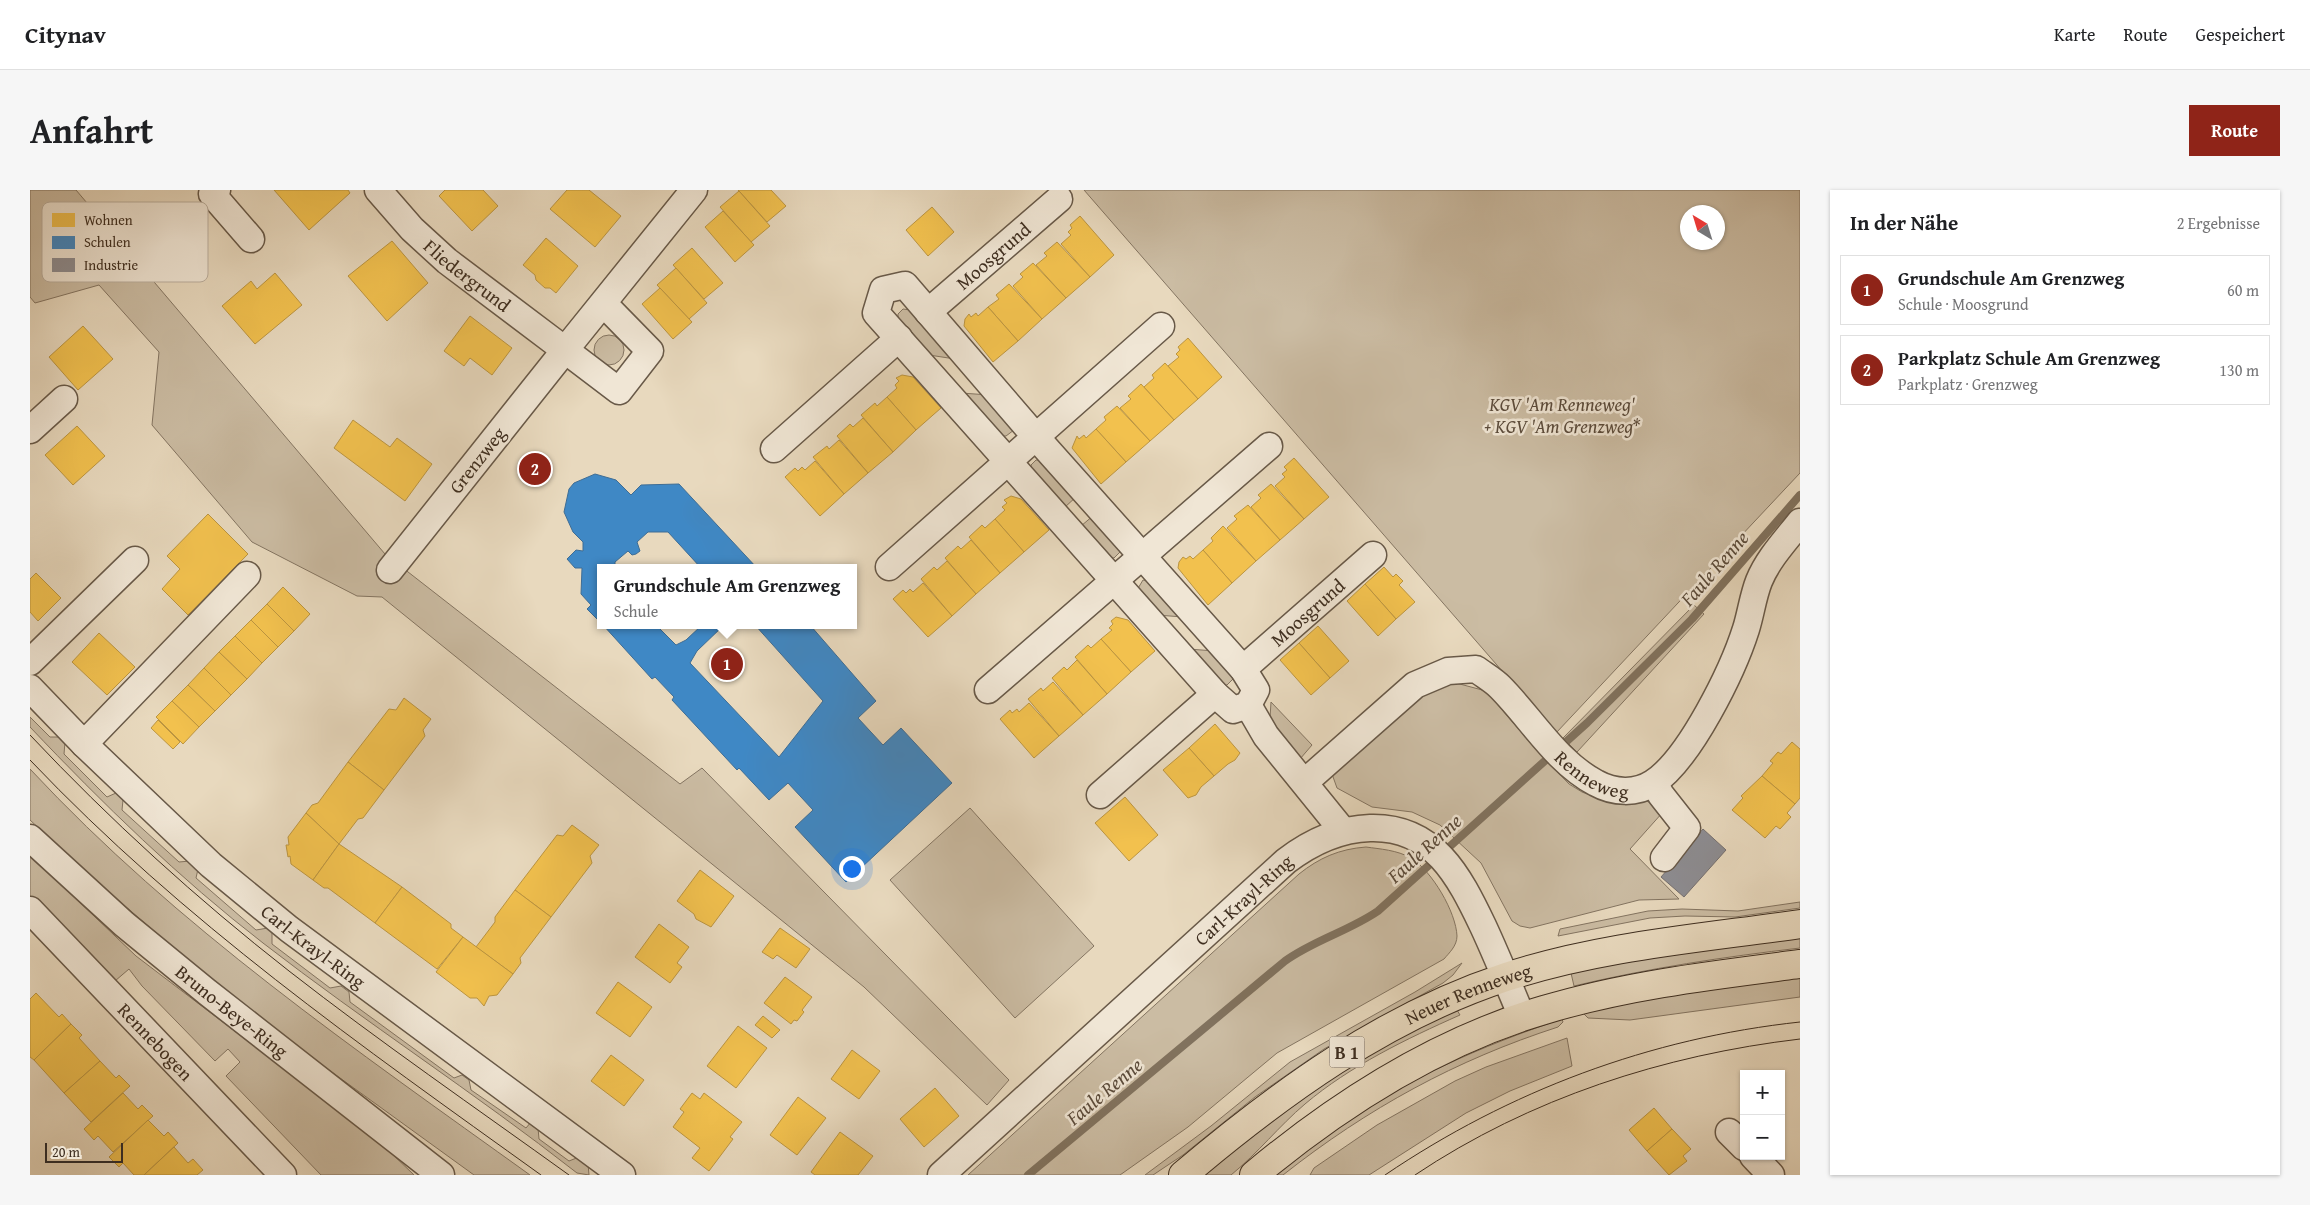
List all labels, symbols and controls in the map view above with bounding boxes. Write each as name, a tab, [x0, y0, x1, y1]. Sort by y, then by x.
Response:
text: Citynav	[25, 17, 106, 52]
text: Karte	[2054, 21, 2095, 48]
text: Route	[2123, 21, 2168, 48]
text: Gespeichert	[2196, 21, 2285, 48]
text: Anfahrt	[30, 105, 153, 156]
button: Route	[2189, 105, 2280, 156]
legend	[42, 202, 208, 282]
north arrow	[1680, 205, 1725, 250]
text: In der Nähe	[1850, 207, 1958, 238]
text: Wohnen	[84, 210, 133, 230]
text: 2 Ergebnisse	[2177, 211, 2260, 235]
street label: Moosgrund	[950, 215, 1037, 296]
text: Schulen	[84, 232, 131, 252]
street label: Fliedergrund	[417, 232, 518, 319]
text: Industrie	[84, 255, 138, 275]
text: Grundschule Am Grenzweg	[1898, 264, 2124, 292]
text: 1	[1863, 278, 1871, 302]
text: 60 m	[2227, 278, 2259, 302]
text: Schule · Moosgrund	[1898, 292, 2029, 316]
text: Parkplatz Schule Am Grenzweg	[1898, 344, 2160, 372]
text: 2	[1863, 358, 1871, 382]
text: 130 m	[2219, 358, 2259, 382]
text: Parkplatz · Grenzweg	[1898, 372, 2038, 396]
park label: KGV 'Am Renneweg' + KGV 'Am Grenzweg*	[1484, 390, 1641, 440]
street label: Grenzweg	[442, 420, 512, 499]
pin: 2	[519, 450, 551, 488]
water label: Faule Renne	[1672, 524, 1755, 613]
popup	[597, 564, 857, 629]
text: Grundschule Am Grenzweg	[614, 571, 840, 599]
street label: Moosgrund	[1264, 571, 1352, 653]
text: Schule	[614, 599, 658, 623]
pin: 1	[711, 645, 743, 683]
street label: Renneweg	[1548, 744, 1629, 805]
water label: Faule Renne	[1379, 807, 1468, 890]
street label: Carl-Krayl-Ring	[1188, 847, 1299, 952]
your location	[839, 856, 865, 882]
street label: Carl-Krayl-Ring	[255, 898, 372, 995]
street label: Neuer Renneweg	[1400, 956, 1535, 1032]
street label: Bruno-Beye-Ring	[170, 958, 294, 1065]
street label: Rennebogen	[111, 996, 200, 1087]
road number: B 1	[1330, 1036, 1364, 1068]
water label: Faule Renne	[1059, 1050, 1148, 1132]
map controls	[1740, 1070, 1785, 1160]
button: +	[1740, 1070, 1785, 1115]
button: −	[1740, 1115, 1785, 1160]
scale bar	[45, 1140, 122, 1163]
text: 20 m	[52, 1142, 80, 1162]

